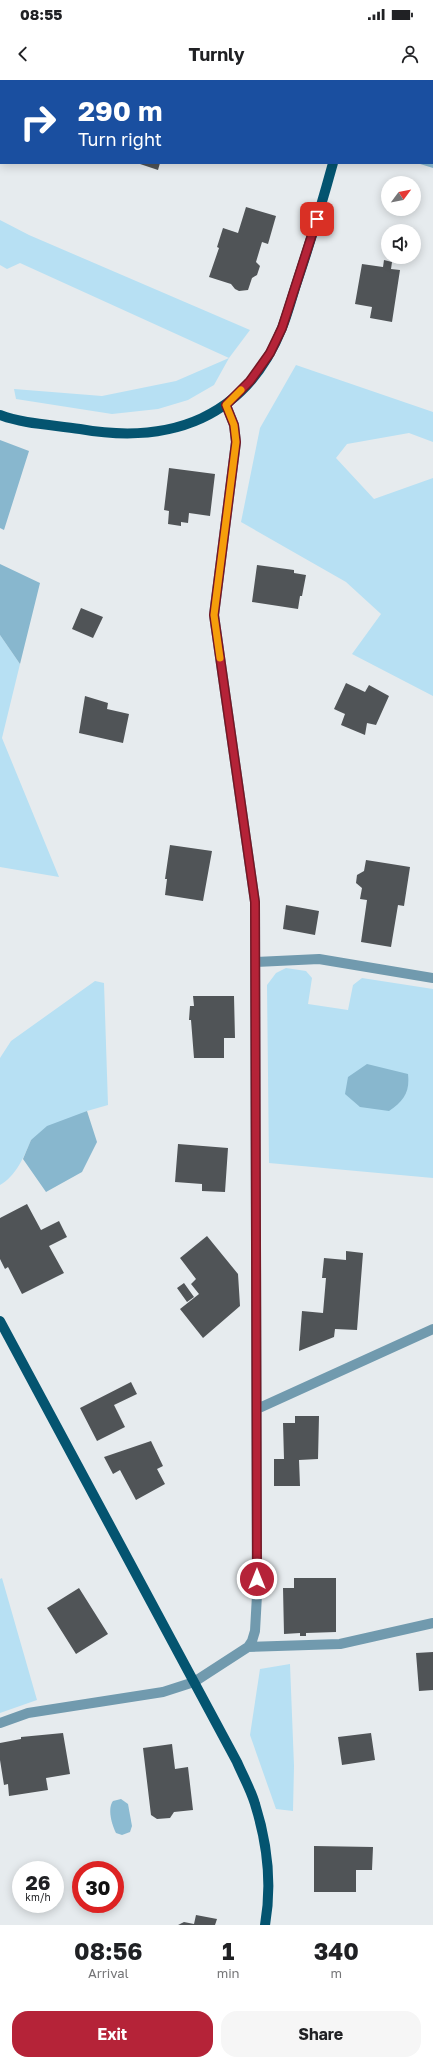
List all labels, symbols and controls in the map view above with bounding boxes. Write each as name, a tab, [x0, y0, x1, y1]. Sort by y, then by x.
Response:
text: 08:55	[20, 5, 62, 23]
icon: back	[12, 43, 34, 65]
text: Turnly	[188, 43, 245, 65]
icon: person	[399, 43, 421, 65]
text: 290 m	[78, 94, 163, 127]
icon: right	[12, 96, 64, 148]
text: Turn right	[78, 128, 162, 150]
north arrow	[381, 176, 421, 216]
map controls	[381, 176, 421, 264]
pin	[300, 202, 334, 236]
icon: arrive	[306, 208, 328, 230]
button: sound	[381, 224, 421, 264]
position arrow	[236, 1558, 278, 1600]
speed limit sign: 30	[72, 1861, 124, 1913]
text: 26	[26, 1870, 50, 1894]
text: km/h	[25, 1891, 51, 1903]
text: 08:56	[74, 1936, 143, 1965]
text: 1	[222, 1936, 234, 1965]
text: 340	[314, 1936, 359, 1965]
text: Arrival	[88, 1965, 129, 1981]
text: min	[217, 1965, 240, 1981]
text: m	[331, 1965, 342, 1981]
button: Exit	[12, 2011, 213, 2057]
button: Share	[221, 2011, 421, 2057]

